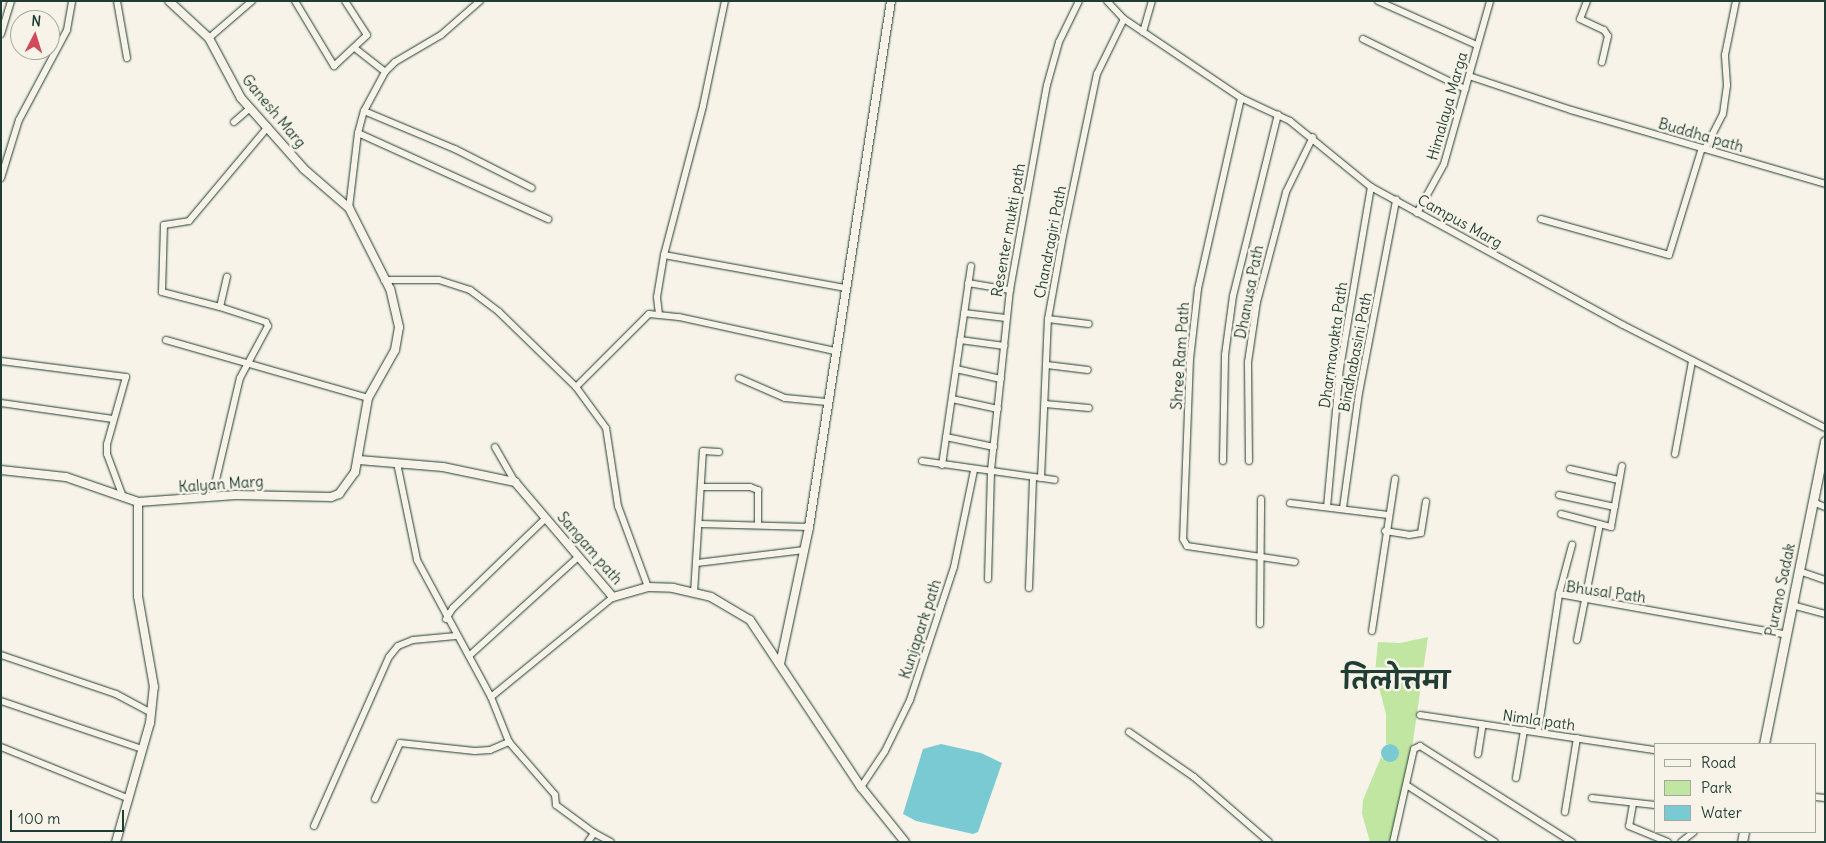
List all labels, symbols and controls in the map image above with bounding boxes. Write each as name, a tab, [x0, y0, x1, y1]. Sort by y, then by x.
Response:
north arrow	[10, 10, 60, 60]
text: N	[31, 12, 42, 30]
street label: Himalaya Marga	[1423, 50, 1471, 162]
street label: Ganesh Marg	[238, 71, 310, 151]
street label: Buddha path	[1656, 114, 1746, 156]
street label: Resenter mukti path	[987, 162, 1029, 298]
street label: Chandragiri Path	[1030, 184, 1070, 300]
street label: Campus Marg	[1414, 190, 1506, 252]
street label: Dhanusa Path	[1231, 244, 1267, 340]
street label: Dharmavakta Path	[1315, 281, 1351, 409]
street label: Bindhabasini Path	[1335, 291, 1375, 413]
street label: Shree Ram Path	[1167, 301, 1193, 411]
street label: Kalyan Marg	[178, 472, 264, 496]
street label: Sangam path	[554, 508, 626, 588]
street label: Purano Sadak	[1761, 542, 1799, 638]
street label: Kunjapark path	[895, 577, 945, 681]
street label: Bhusal Path	[1565, 577, 1647, 607]
district label: तिलोत्तमा	[1342, 665, 1450, 695]
street label: Nimla path	[1502, 706, 1576, 734]
legend	[1654, 743, 1816, 833]
text: Road	[1701, 753, 1736, 772]
text: Park	[1701, 778, 1732, 797]
scale bar	[12, 800, 126, 832]
text: Water	[1701, 803, 1742, 822]
text: 100 m	[18, 809, 60, 828]

